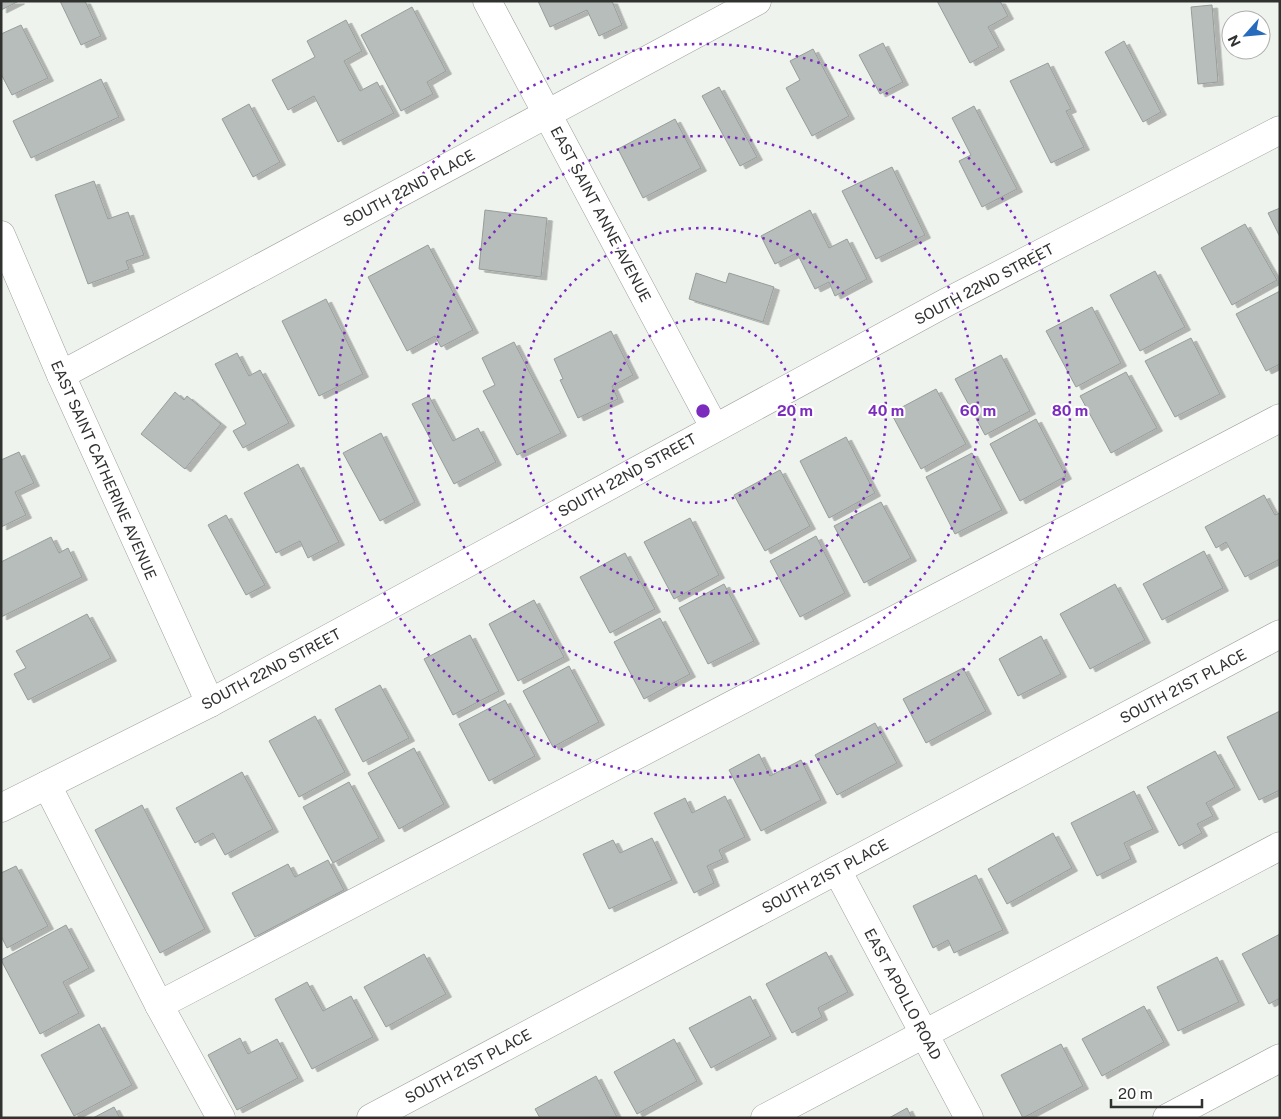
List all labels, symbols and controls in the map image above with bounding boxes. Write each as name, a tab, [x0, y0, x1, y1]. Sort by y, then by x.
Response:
north arrow	[1221, 10, 1271, 60]
text: N	[1225, 32, 1244, 49]
street label: EAST SAINT ANNE AVENUE	[547, 123, 655, 305]
street label: SOUTH 22ND PLACE	[340, 146, 478, 230]
street label: SOUTH 22ND STREET	[912, 240, 1057, 328]
street label: EAST SAINT CATHERINE AVENUE	[48, 358, 160, 582]
centre of rings	[694, 402, 712, 420]
text: 20 m	[777, 402, 813, 419]
text: 40 m	[868, 402, 904, 419]
text: 60 m	[960, 402, 996, 419]
text: 80 m	[1052, 402, 1088, 419]
street label: SOUTH 22ND STREET	[555, 430, 699, 520]
street label: SOUTH 22ND STREET	[199, 625, 344, 713]
street label: SOUTH 21ST PLACE	[1117, 645, 1249, 727]
street label: SOUTH 21ST PLACE	[759, 835, 891, 917]
street label: EAST APOLLO ROAD	[861, 925, 945, 1063]
street label: SOUTH 21ST PLACE	[402, 1025, 534, 1107]
scale bar	[1111, 1076, 1202, 1108]
text: 20 m	[1118, 1085, 1153, 1102]

